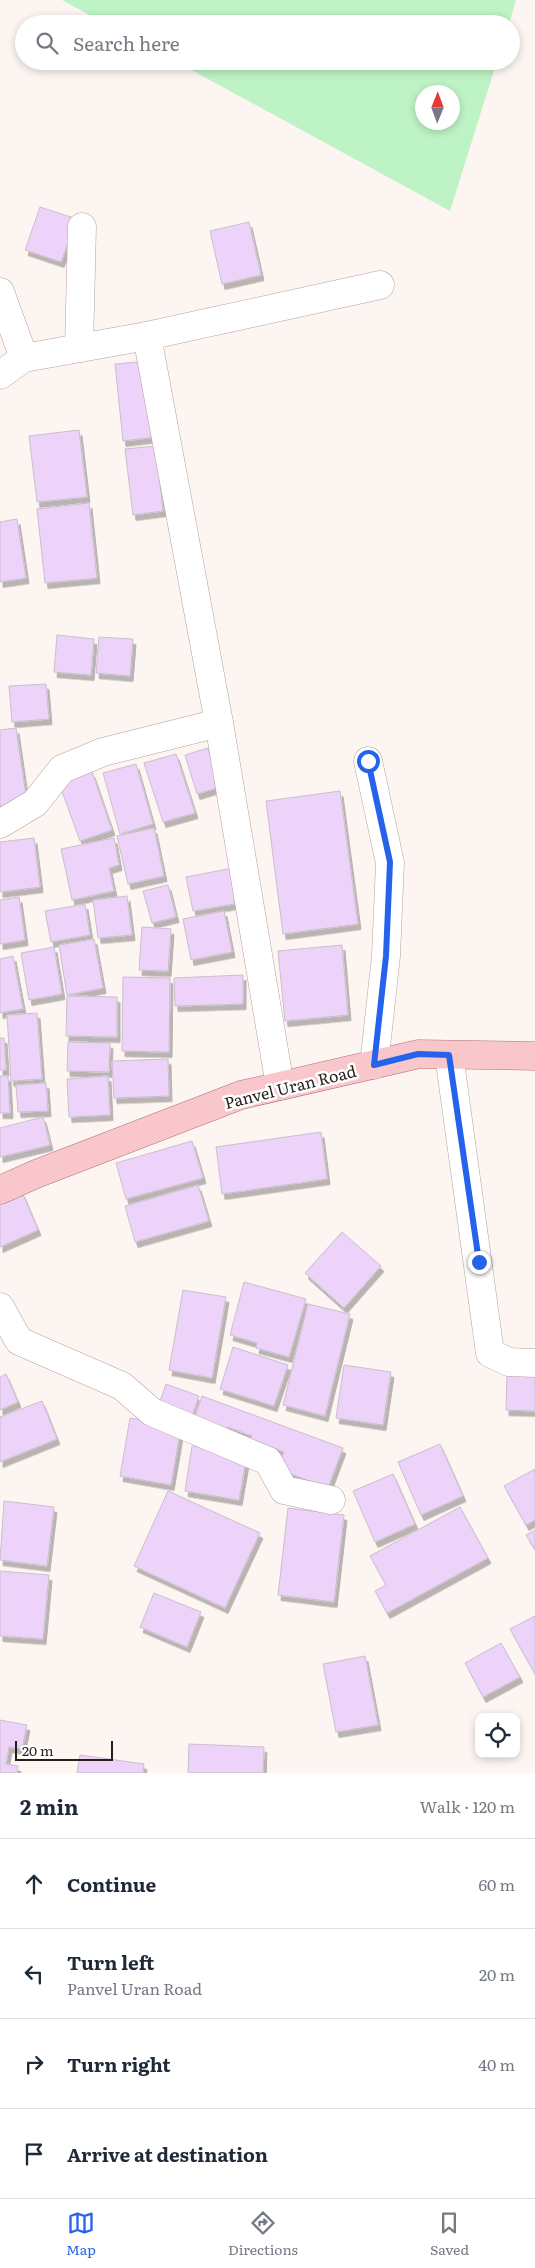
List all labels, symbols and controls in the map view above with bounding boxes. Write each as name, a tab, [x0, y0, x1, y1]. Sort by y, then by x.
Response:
search box	[15, 15, 520, 70]
icon: search	[33, 29, 61, 57]
text: Search here	[73, 29, 180, 57]
north arrow	[415, 85, 460, 130]
route start	[357, 750, 380, 773]
street label: Panvel Uran Road	[222, 1058, 359, 1114]
route end	[468, 1251, 491, 1274]
map controls	[475, 1713, 520, 1758]
button: locate	[475, 1713, 520, 1758]
scale bar	[15, 1738, 112, 1761]
text: 20 m	[22, 1740, 54, 1760]
text: 2 min	[20, 1790, 79, 1821]
text: Walk · 120 m	[420, 1794, 515, 1818]
icon: ahead	[20, 1870, 48, 1898]
text: Continue	[67, 1870, 156, 1898]
text: 60 m	[478, 1872, 515, 1896]
text: Turn left	[67, 1948, 154, 1976]
icon: left	[20, 1960, 48, 1988]
text: 20 m	[479, 1962, 515, 1986]
text: Panvel Uran Road	[67, 1976, 202, 2000]
icon: right	[20, 2050, 48, 2078]
text: Turn right	[67, 2050, 171, 2078]
text: 40 m	[478, 2052, 515, 2076]
icon: arrive	[20, 2140, 48, 2168]
text: Arrive at destination	[67, 2140, 268, 2168]
tab: Map	[66, 2209, 96, 2259]
tab: Directions	[228, 2209, 298, 2259]
tab: Saved	[430, 2209, 469, 2259]

